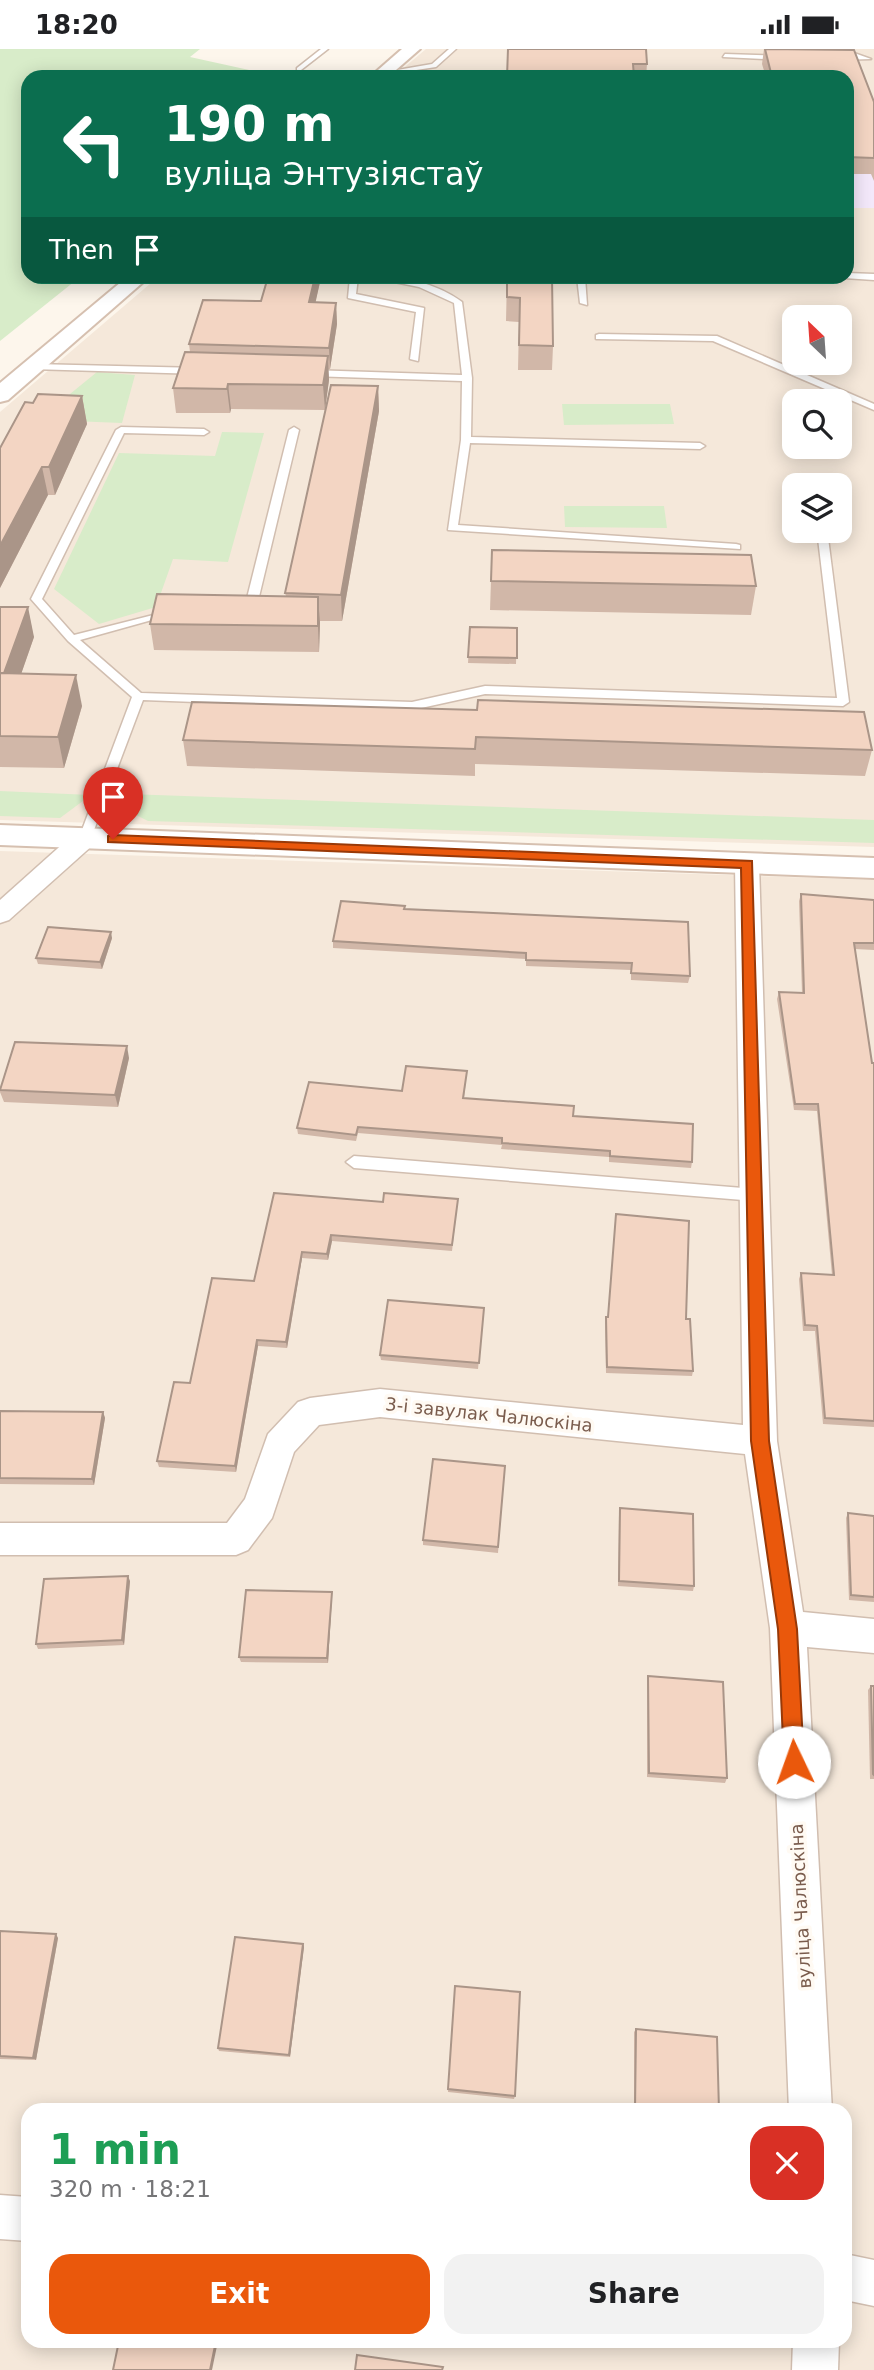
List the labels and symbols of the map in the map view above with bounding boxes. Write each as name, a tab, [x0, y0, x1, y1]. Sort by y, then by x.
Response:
north arrow	[782, 305, 852, 375]
pin	[83, 767, 143, 839]
street label: 3-і завулак Чалюскіна	[384, 1393, 594, 1436]
position arrow	[757, 1725, 831, 1799]
street label: вуліца Чалюскіна	[786, 1823, 815, 1989]

